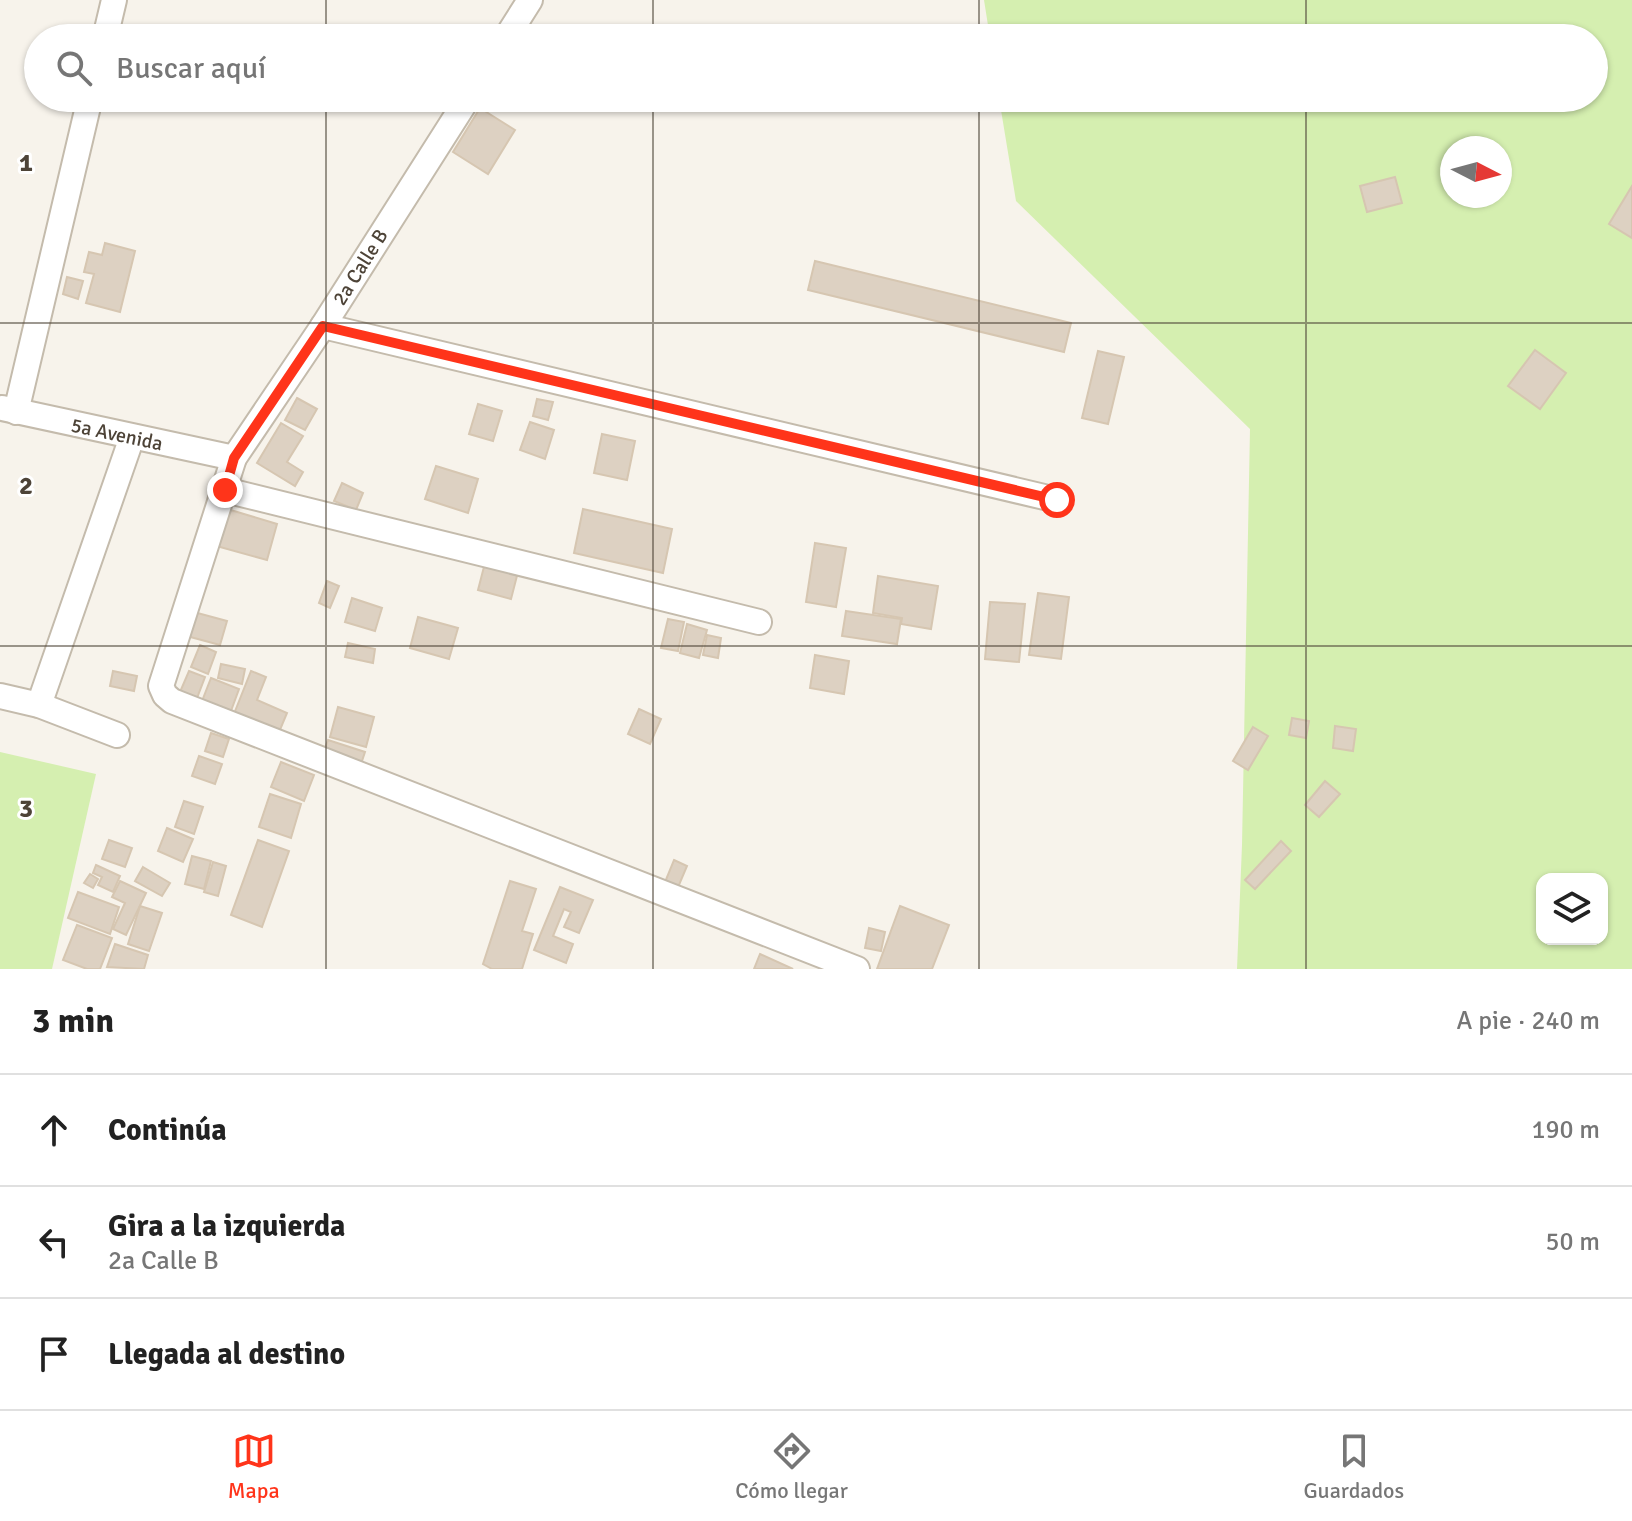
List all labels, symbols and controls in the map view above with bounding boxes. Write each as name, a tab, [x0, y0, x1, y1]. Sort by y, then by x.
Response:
search box	[24, 24, 1608, 112]
icon: search	[52, 46, 96, 90]
text: Buscar aquí	[116, 50, 266, 87]
north arrow	[1440, 136, 1512, 208]
text: 1	[19, 147, 33, 179]
street label: 2a Calle B	[327, 224, 394, 310]
street label: 5a Avenida	[69, 413, 165, 456]
text: 2	[19, 470, 33, 502]
route end	[207, 472, 243, 508]
route start	[1039, 482, 1075, 518]
text: 3	[19, 793, 33, 825]
map controls	[1536, 873, 1608, 945]
button: layers	[1536, 873, 1608, 945]
text: 3 min	[32, 1000, 114, 1042]
text: A pie · 240 m	[1457, 1005, 1600, 1037]
icon: ahead	[32, 1108, 76, 1152]
text: Continúa	[108, 1112, 227, 1149]
text: 190 m	[1531, 1114, 1600, 1146]
text: Gira a la izquierda	[108, 1208, 345, 1245]
icon: left	[32, 1220, 76, 1264]
text: 50 m	[1545, 1226, 1600, 1258]
text: 2a Calle B	[108, 1245, 219, 1277]
icon: arrive	[32, 1332, 76, 1376]
text: Llegada al destino	[108, 1336, 345, 1373]
tab: Mapa	[228, 1429, 280, 1504]
tab: Cómo llegar	[735, 1429, 848, 1504]
tab: Guardados	[1303, 1429, 1404, 1504]

